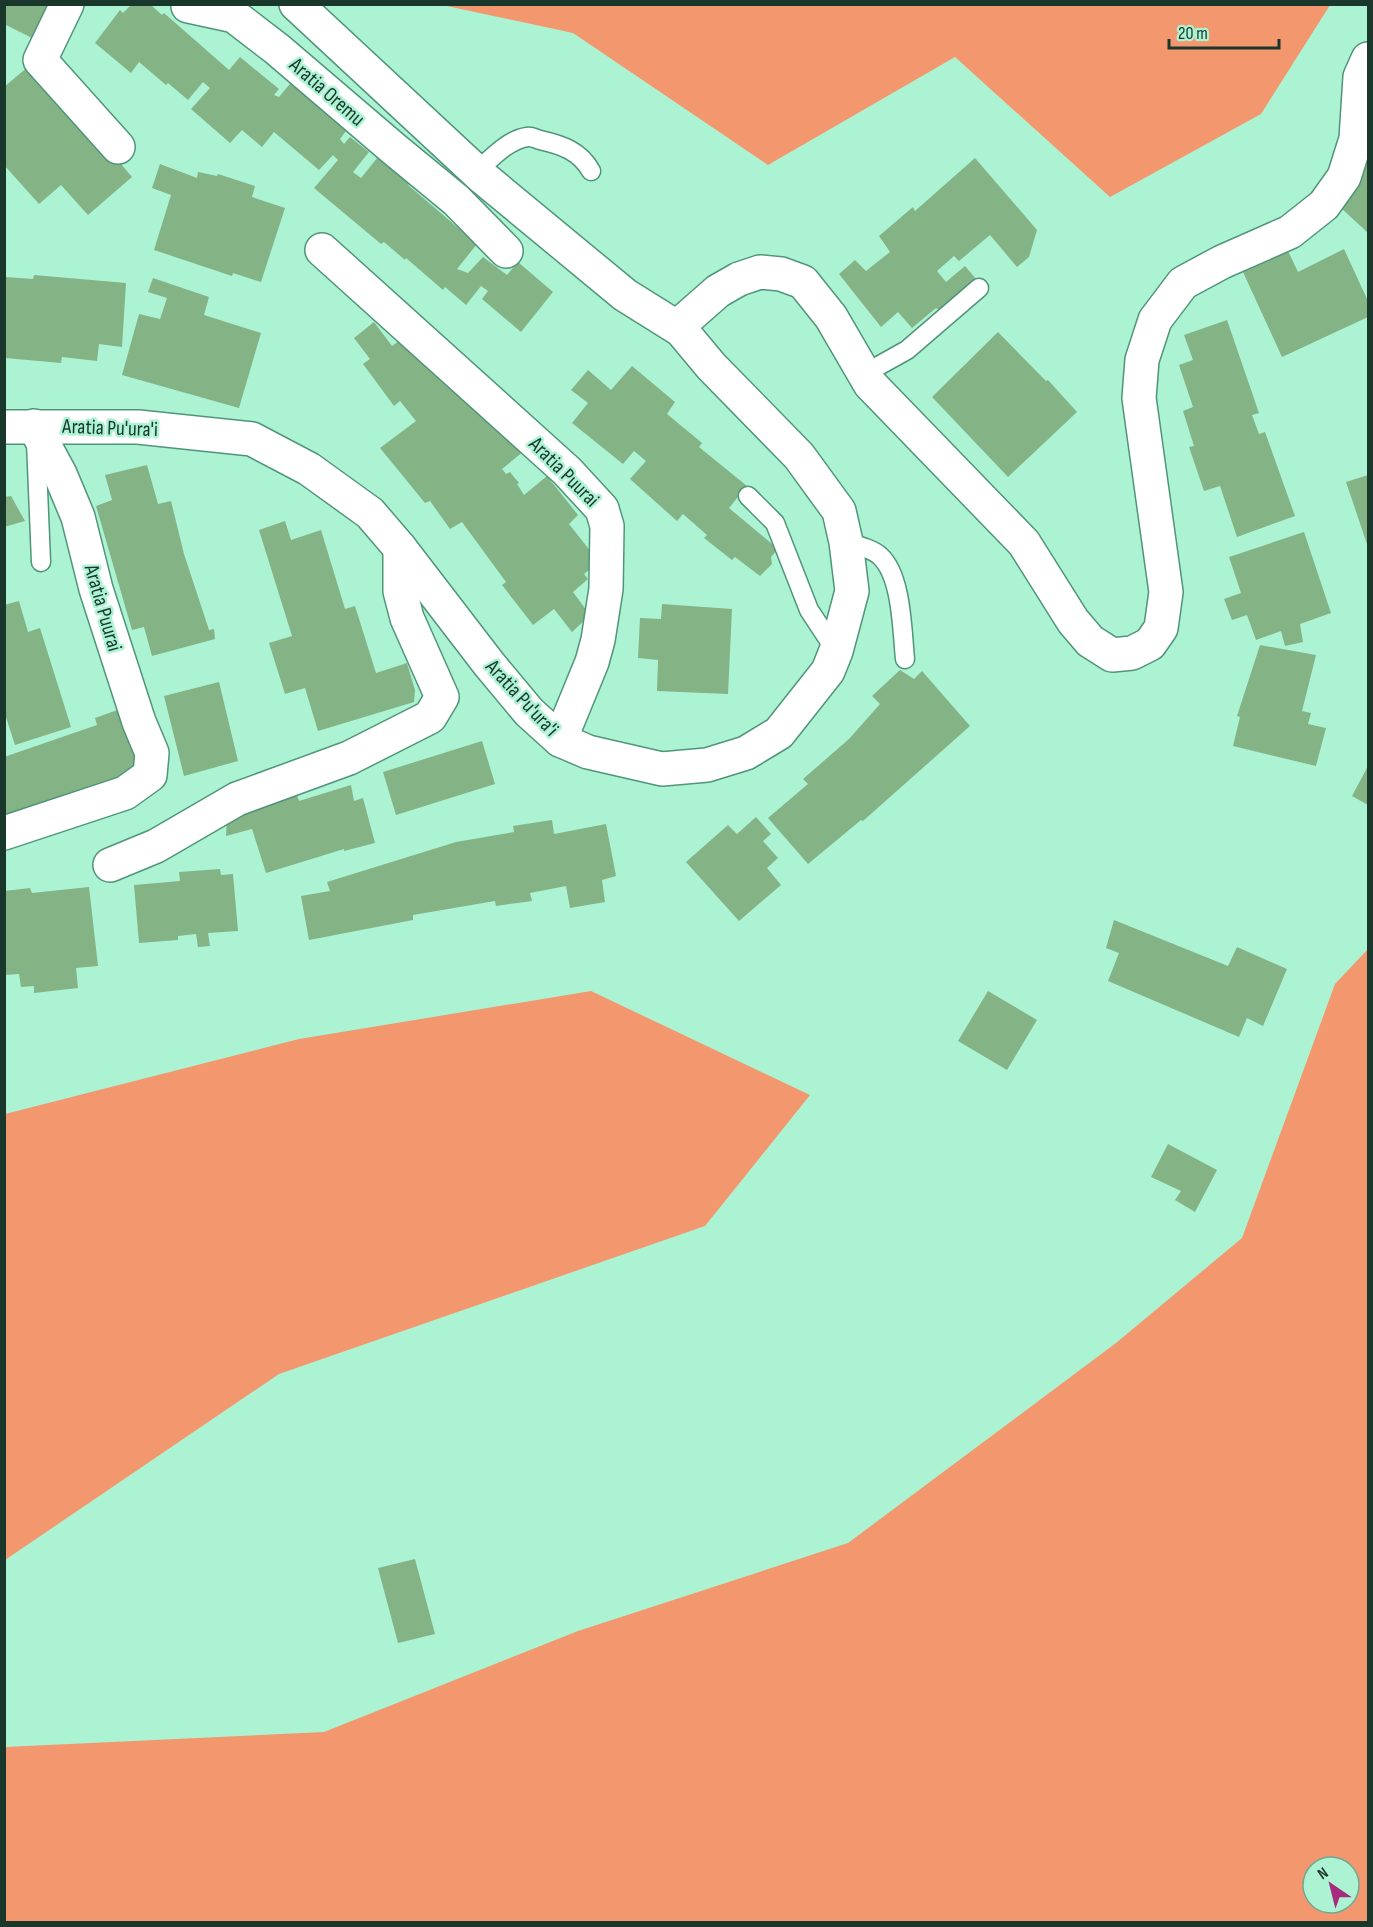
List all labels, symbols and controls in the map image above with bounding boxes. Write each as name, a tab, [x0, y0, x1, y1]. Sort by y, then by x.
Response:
scale bar	[1169, 12, 1278, 50]
text: 20 m	[1178, 23, 1208, 44]
street label: Aratia Oremu	[283, 52, 370, 131]
street label: Aratia Pu'ura'i	[61, 414, 158, 442]
street label: Aratia Puurai	[523, 431, 604, 512]
street label: Aratia Puurai	[78, 561, 127, 654]
street label: Aratia Pu'ura'i	[480, 654, 564, 741]
north arrow	[1301, 1855, 1361, 1915]
text: N	[1314, 1864, 1332, 1884]

